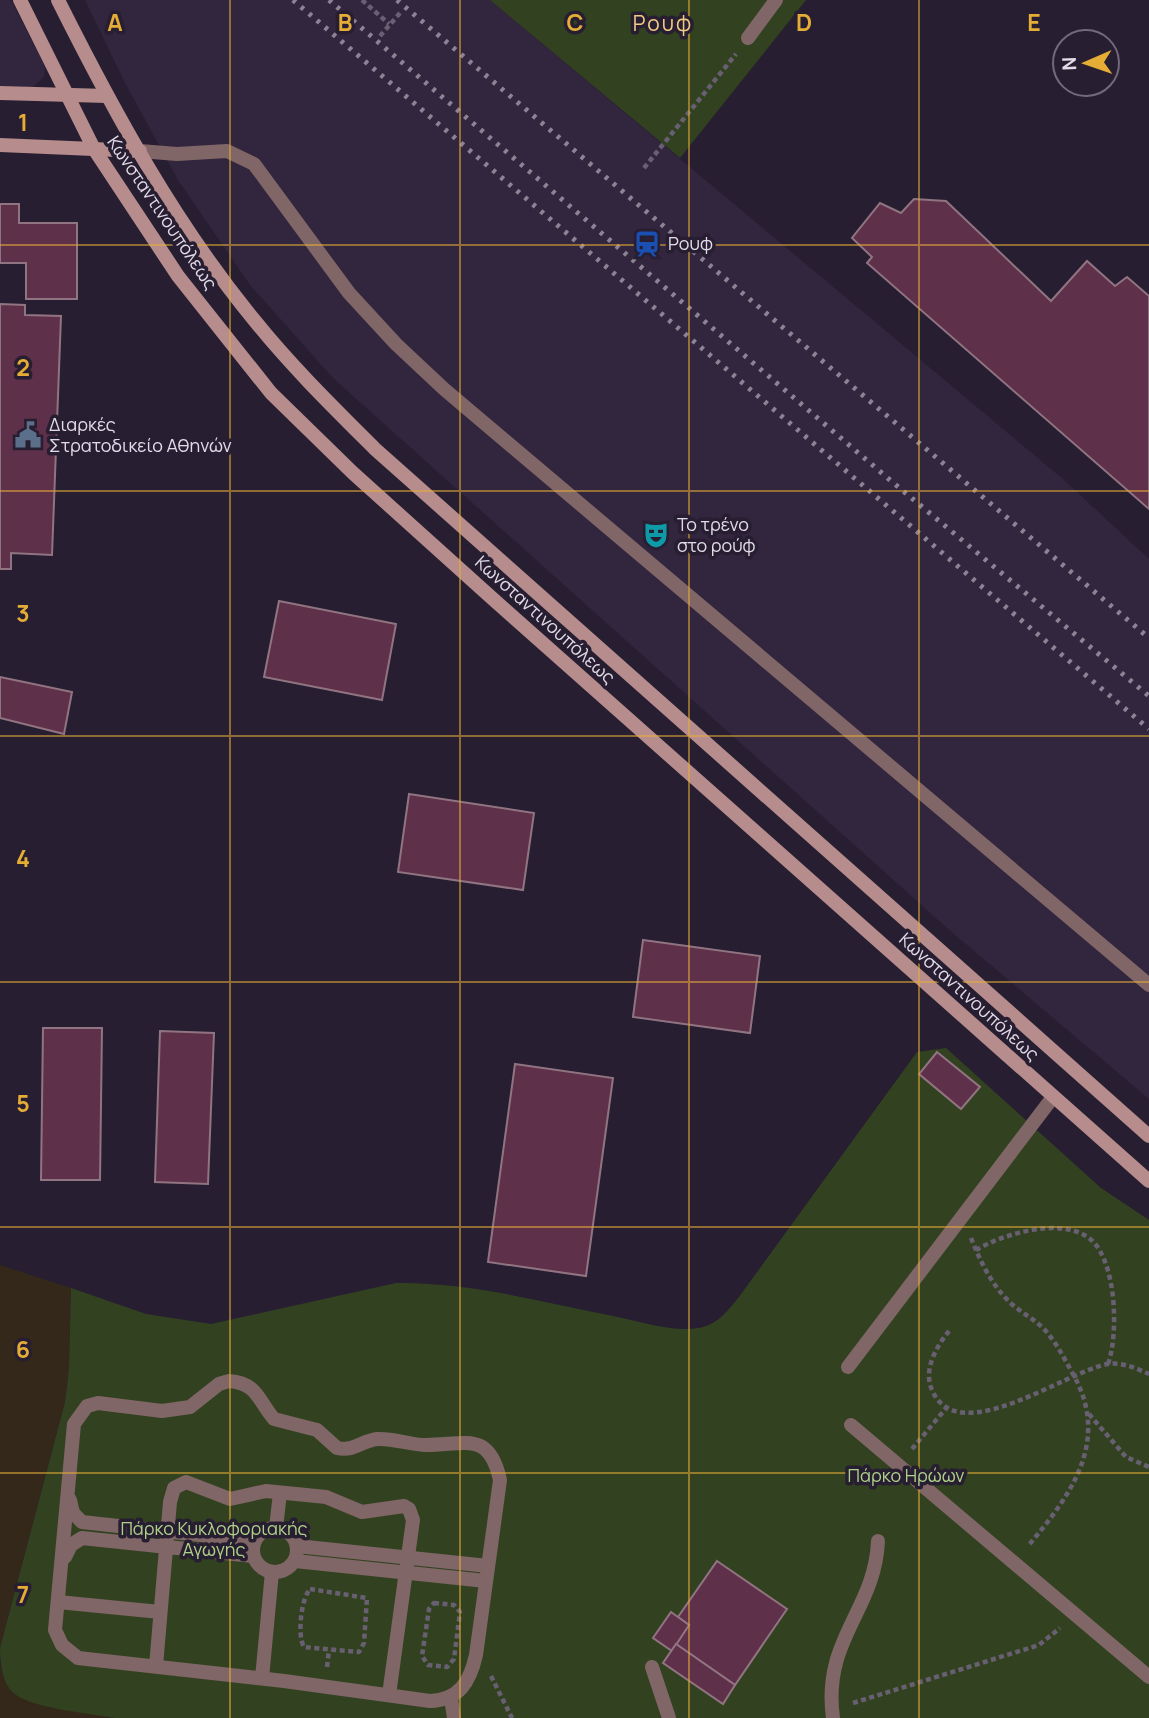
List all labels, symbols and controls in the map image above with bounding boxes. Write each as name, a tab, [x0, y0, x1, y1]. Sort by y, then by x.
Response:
text: A	[107, 6, 123, 38]
text: B	[338, 6, 352, 38]
text: C	[567, 6, 584, 38]
text: D	[796, 6, 812, 38]
text: E	[1027, 6, 1041, 38]
district label: Ρουφ	[633, 9, 693, 37]
north arrow	[1051, 28, 1121, 98]
text: N	[1056, 56, 1082, 71]
text: 1	[18, 106, 28, 138]
street label: Κωνσταντινουπόλεως	[102, 131, 223, 294]
station icon: Ρουφ	[632, 229, 662, 259]
place label: Ρουφ	[668, 231, 713, 255]
text: 2	[16, 351, 30, 383]
place label: Διαρκές Στρατοδικείο Αθηνών	[49, 412, 232, 457]
public building icon: Διαρκές Στρατοδικείο Αθηνών	[13, 420, 43, 450]
place label: Το τρένο στο ρούφ	[677, 512, 756, 557]
theatre icon: Το τρένο στο ρούφ	[641, 520, 671, 550]
street label: Κωνσταντινουπόλεως	[471, 550, 621, 689]
text: 3	[16, 597, 30, 629]
text: 4	[16, 842, 30, 874]
street label: Κωνσταντινουπόλεως	[895, 927, 1045, 1066]
text: 5	[16, 1087, 30, 1119]
text: 6	[16, 1333, 30, 1365]
park label: Πάρκο Ηρώων	[848, 1463, 964, 1487]
park label: Πάρκο Κυκλοφοριακής Αγωγής	[120, 1516, 308, 1561]
text: 7	[17, 1578, 29, 1610]

